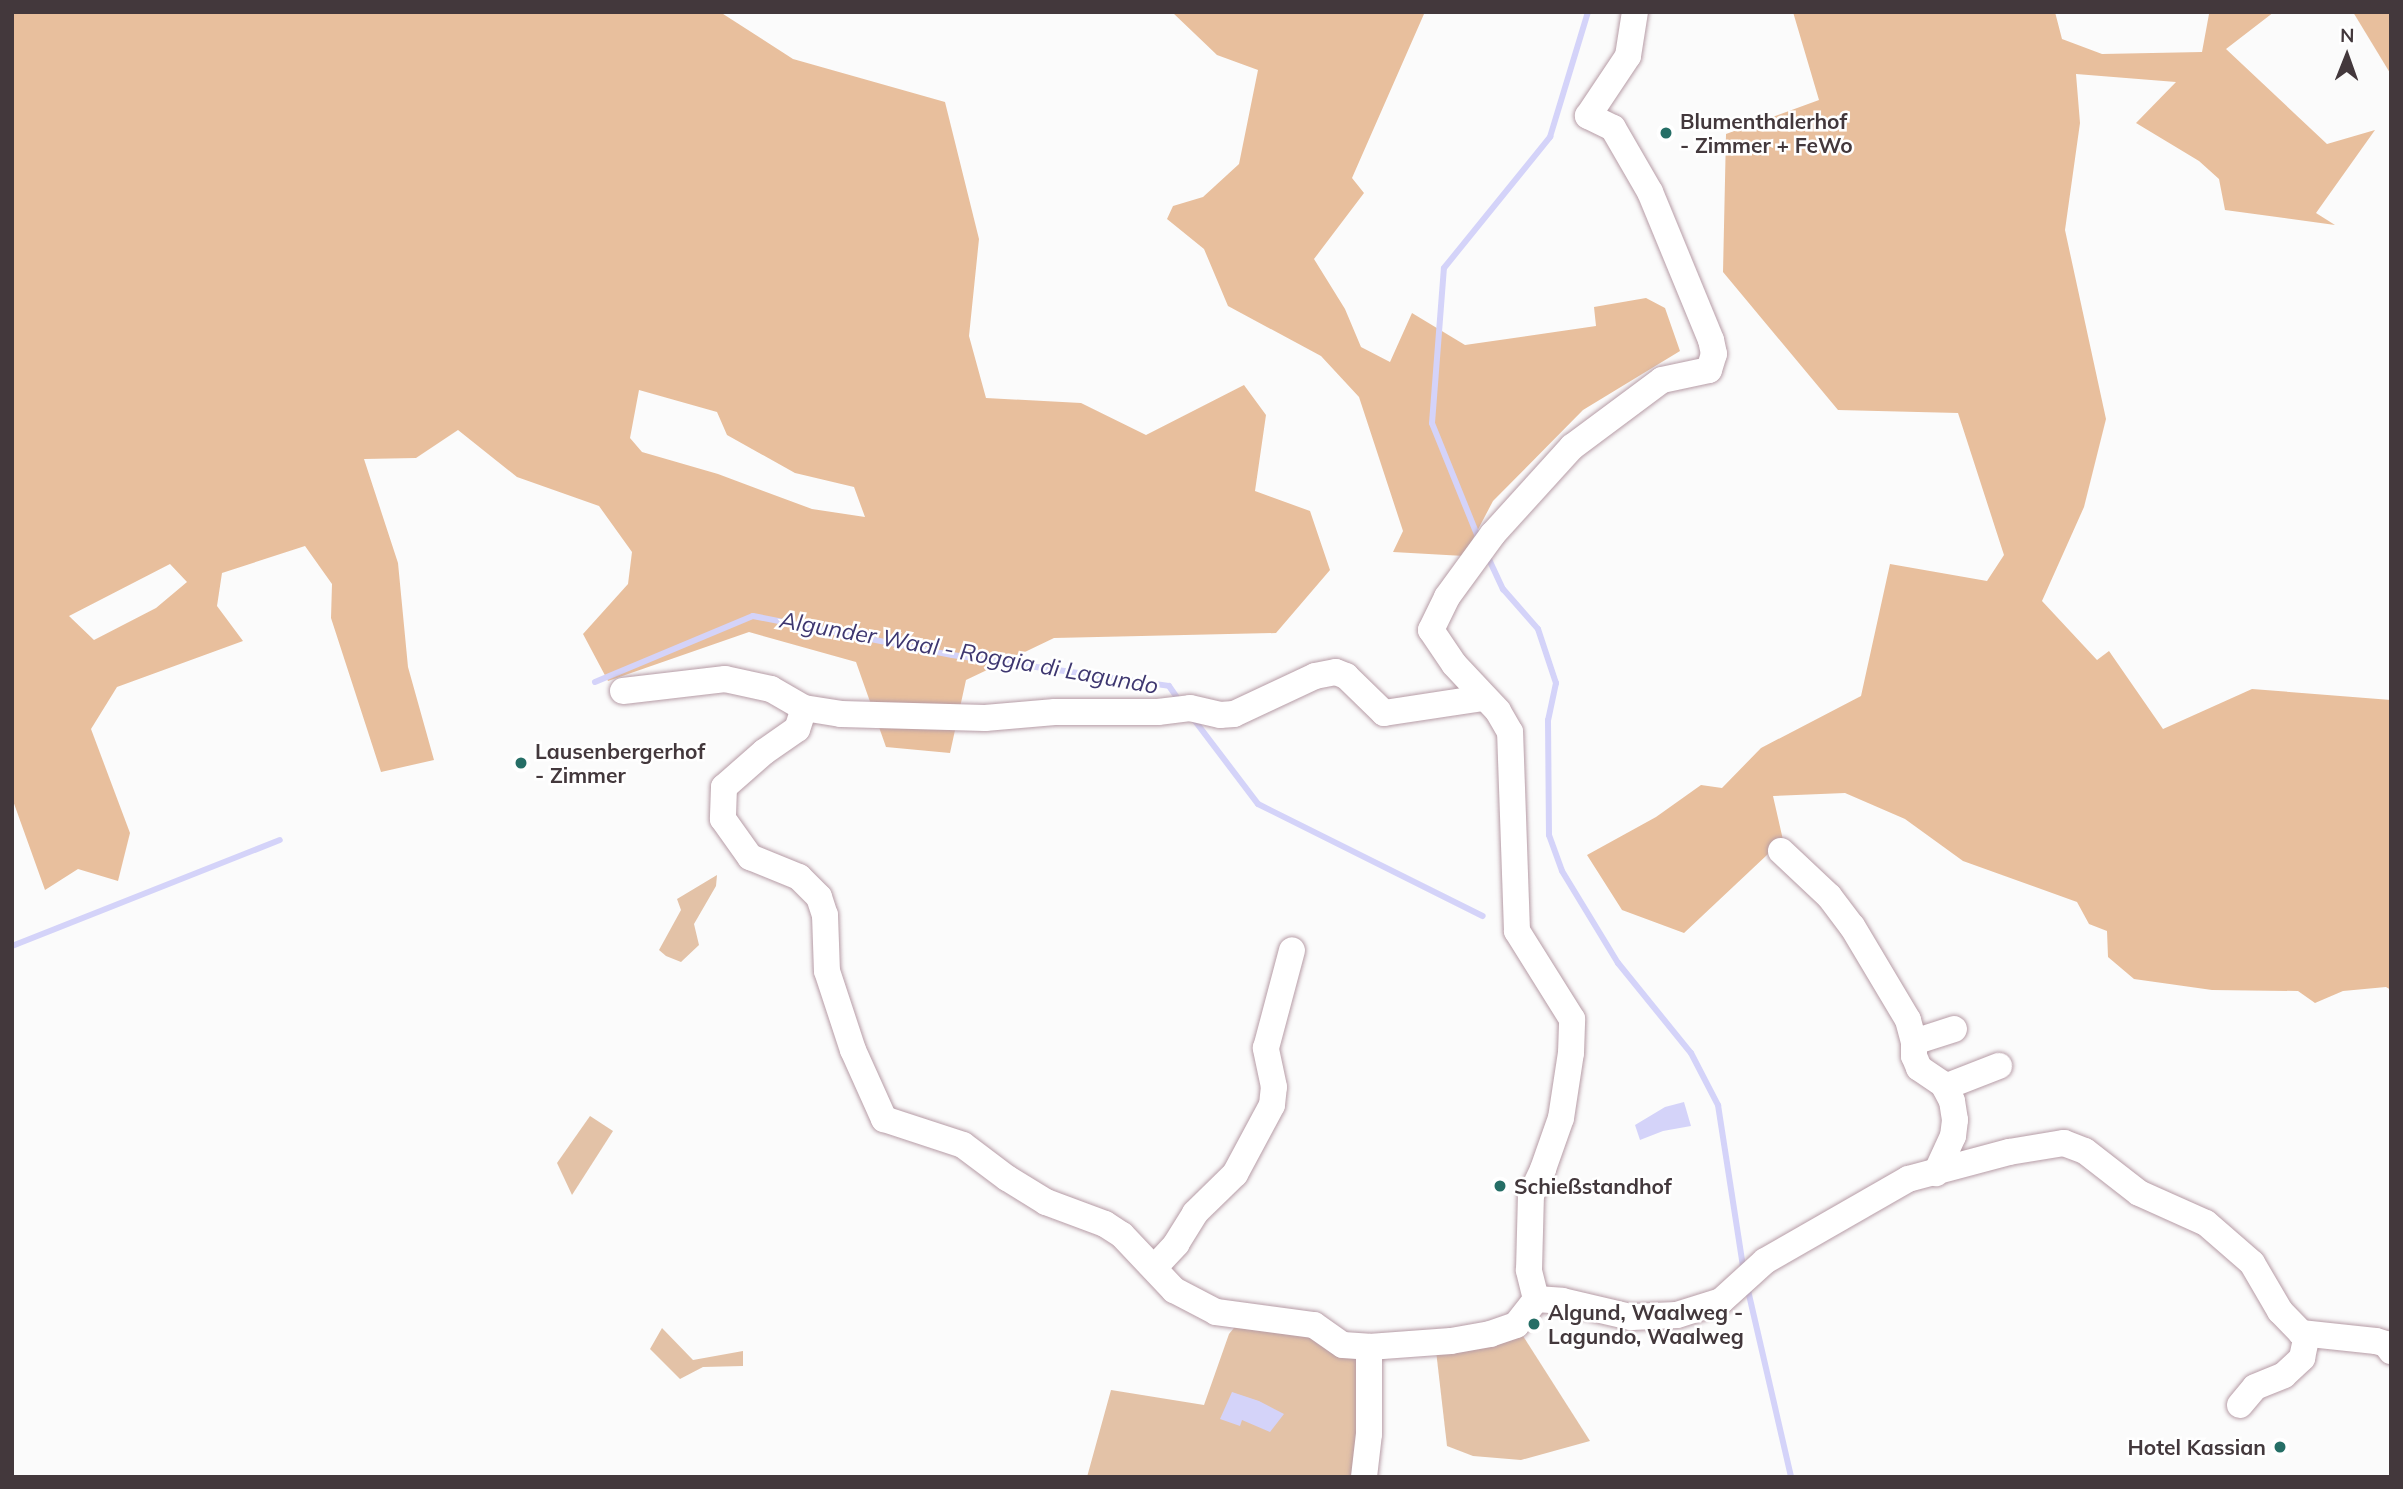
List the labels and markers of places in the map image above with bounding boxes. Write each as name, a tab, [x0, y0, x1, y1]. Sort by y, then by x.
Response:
place label: Blumenthalerhof - Zimmer + FeWo	[1680, 108, 1853, 158]
marker: Blumenthalerhof - Zimmer + FeWo	[1658, 125, 1674, 141]
place label: Lausenbergerhof - Zimmer	[535, 738, 705, 788]
marker: Lausenbergerhof - Zimmer	[513, 755, 529, 771]
place label: Schießstandhof	[1514, 1173, 1672, 1199]
marker: Schießstandhof	[1492, 1178, 1508, 1194]
place label: Algund, Waalweg - Lagundo, Waalweg	[1548, 1299, 1744, 1349]
marker: Algund, Waalweg - Lagundo, Waalweg	[1526, 1316, 1542, 1332]
place label: Hotel Kassian	[2128, 1434, 2266, 1460]
marker: Hotel Kassian	[2272, 1439, 2288, 1455]

